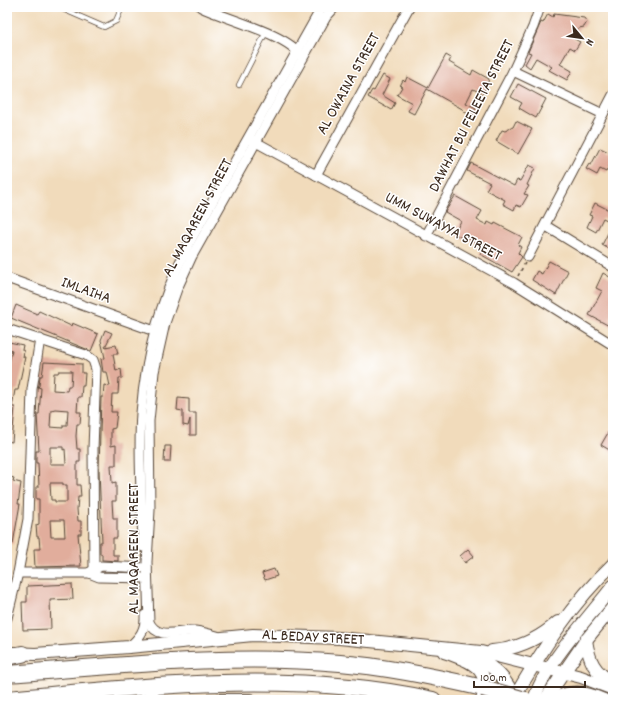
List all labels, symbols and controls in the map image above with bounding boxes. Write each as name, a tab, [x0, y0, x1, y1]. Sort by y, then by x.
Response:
north arrow	[562, 18, 602, 58]
street label: AL OWAINA STREET	[311, 28, 387, 139]
street label: DAWHAT BU FELEETA STREET	[423, 35, 521, 196]
text: N	[580, 36, 597, 49]
street label: AL MAQAREEN STREET	[157, 154, 239, 281]
street label: UMM SUWAYYA STREET	[381, 187, 506, 268]
street label: IMLAIHA	[58, 271, 114, 311]
street label: AL MAQAREEN STREET	[123, 483, 146, 615]
street label: AL BEDAY STREET	[261, 624, 365, 652]
scale bar	[474, 663, 585, 689]
text: 100 m	[480, 670, 507, 687]

